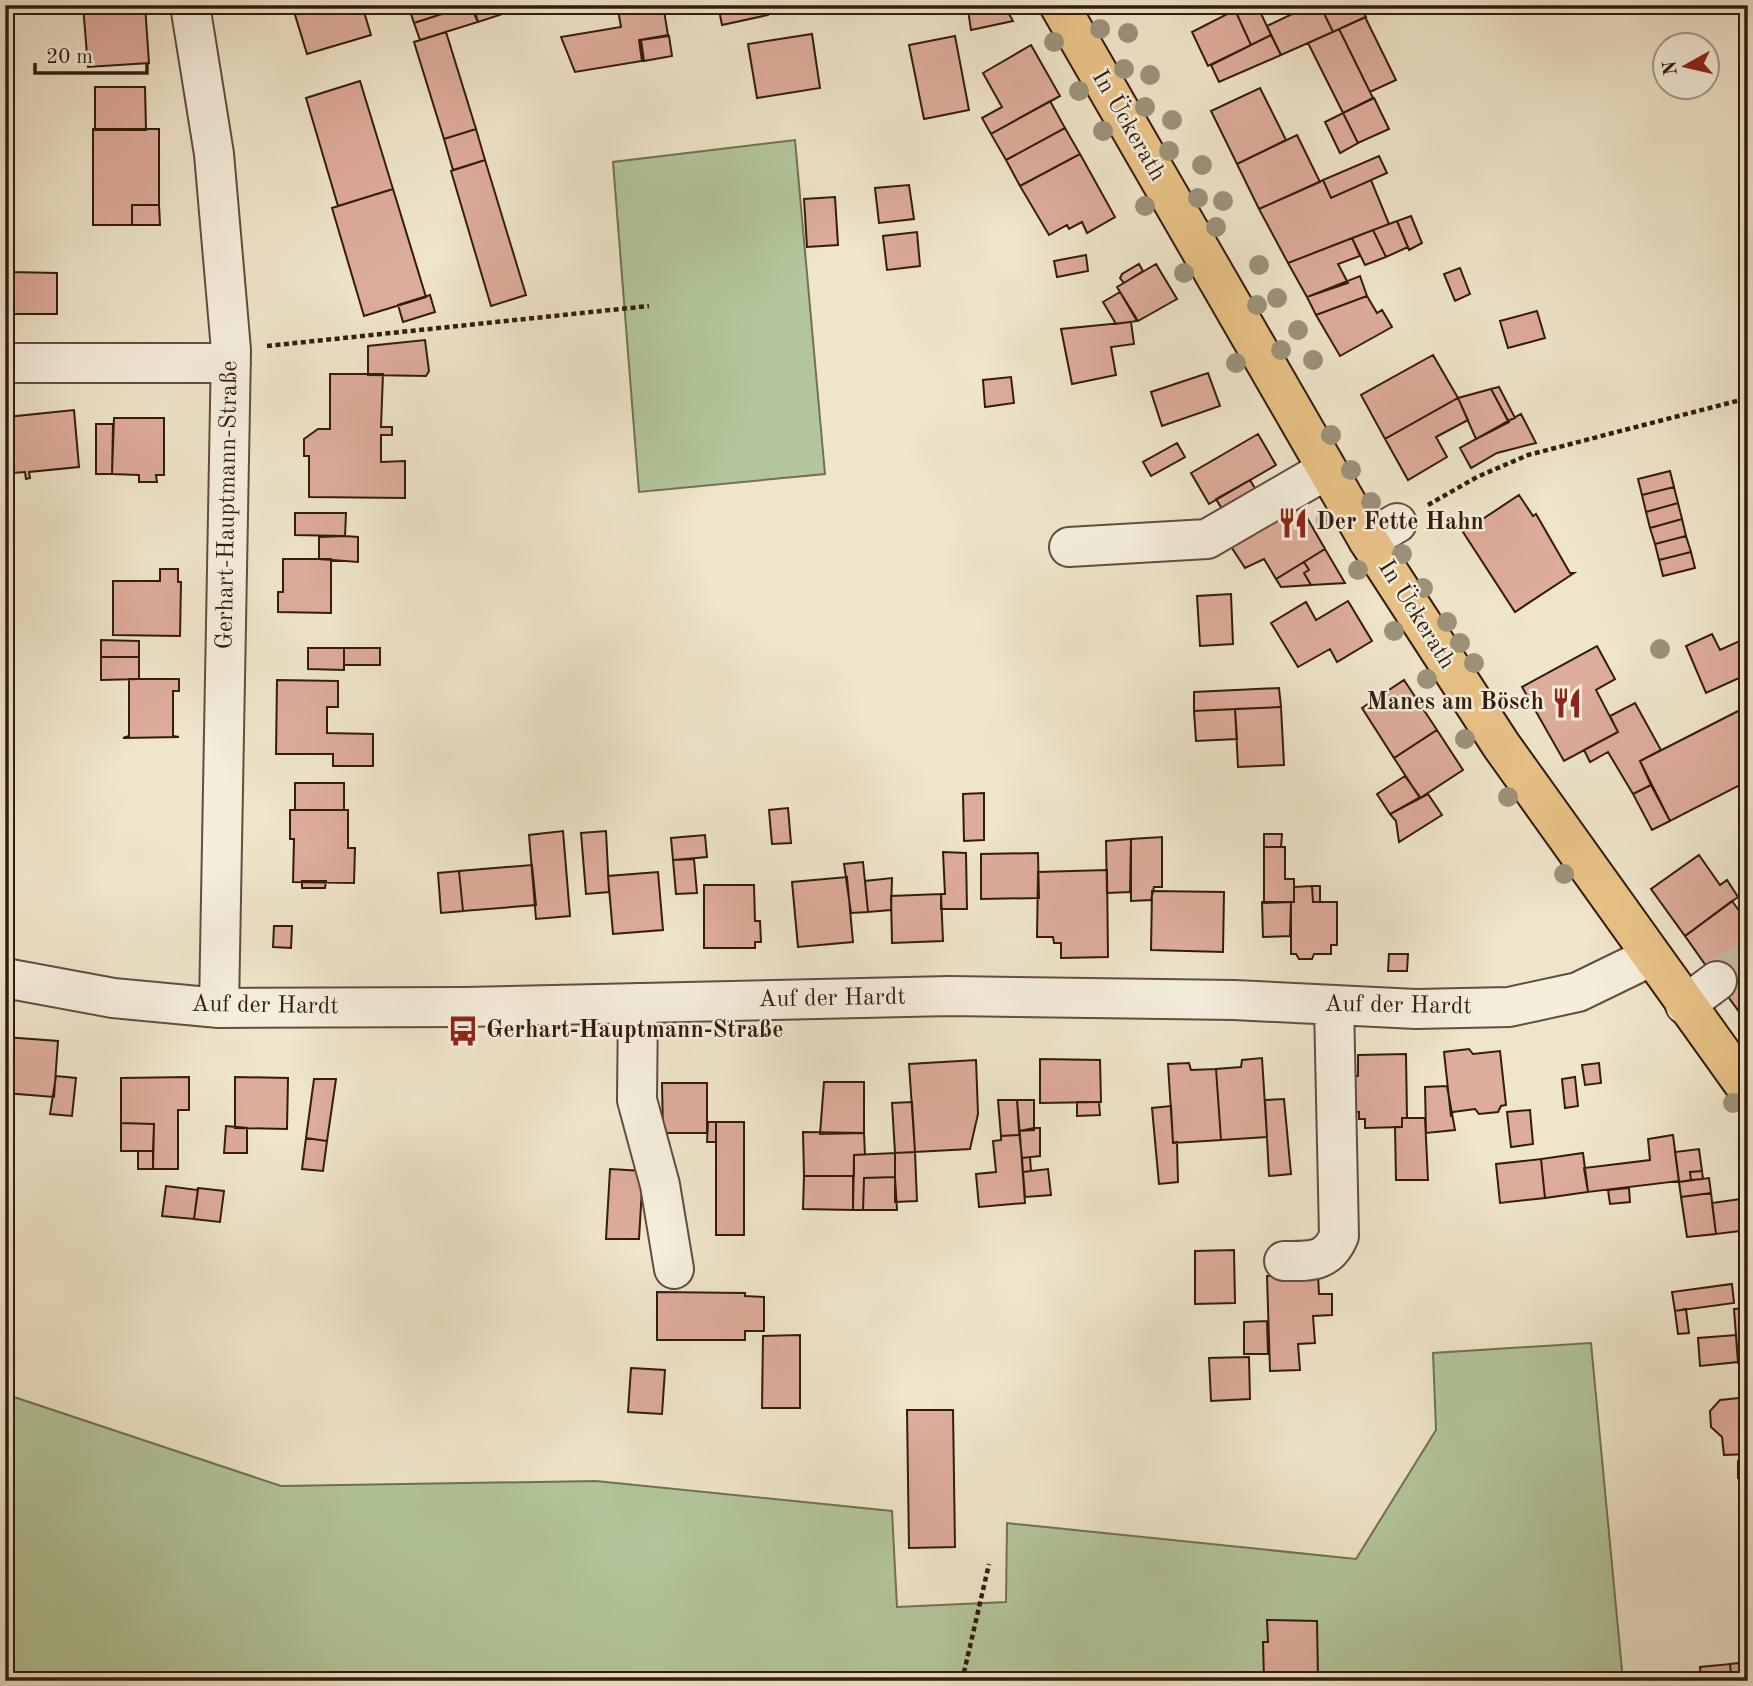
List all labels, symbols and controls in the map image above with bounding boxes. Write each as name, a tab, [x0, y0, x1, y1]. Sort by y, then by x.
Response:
scale bar	[35, 32, 147, 76]
north arrow	[1652, 32, 1722, 102]
text: 20 m	[46, 47, 93, 68]
text: N	[1661, 59, 1682, 77]
street label: In Ückerath	[1087, 64, 1173, 186]
street label: Gerhart-Hauptmann-Straße	[213, 360, 243, 650]
restaurant icon: Der Fette Hahn	[1276, 506, 1310, 540]
place label: Der Fette Hahn	[1316, 511, 1484, 535]
street label: In Ückerath	[1373, 554, 1462, 674]
restaurant icon: Manes am Bösch	[1550, 686, 1584, 720]
place label: Manes am Bösch	[1366, 691, 1544, 715]
street label: Auf der Hardt	[758, 986, 906, 1012]
street label: Auf der Hardt	[191, 993, 339, 1019]
street label: Auf der Hardt	[1324, 993, 1472, 1019]
bus stop icon: Gerhart-Hauptmann-Straße	[446, 1014, 480, 1048]
place label: Gerhart-Hauptmann-Straße	[486, 1019, 784, 1043]

